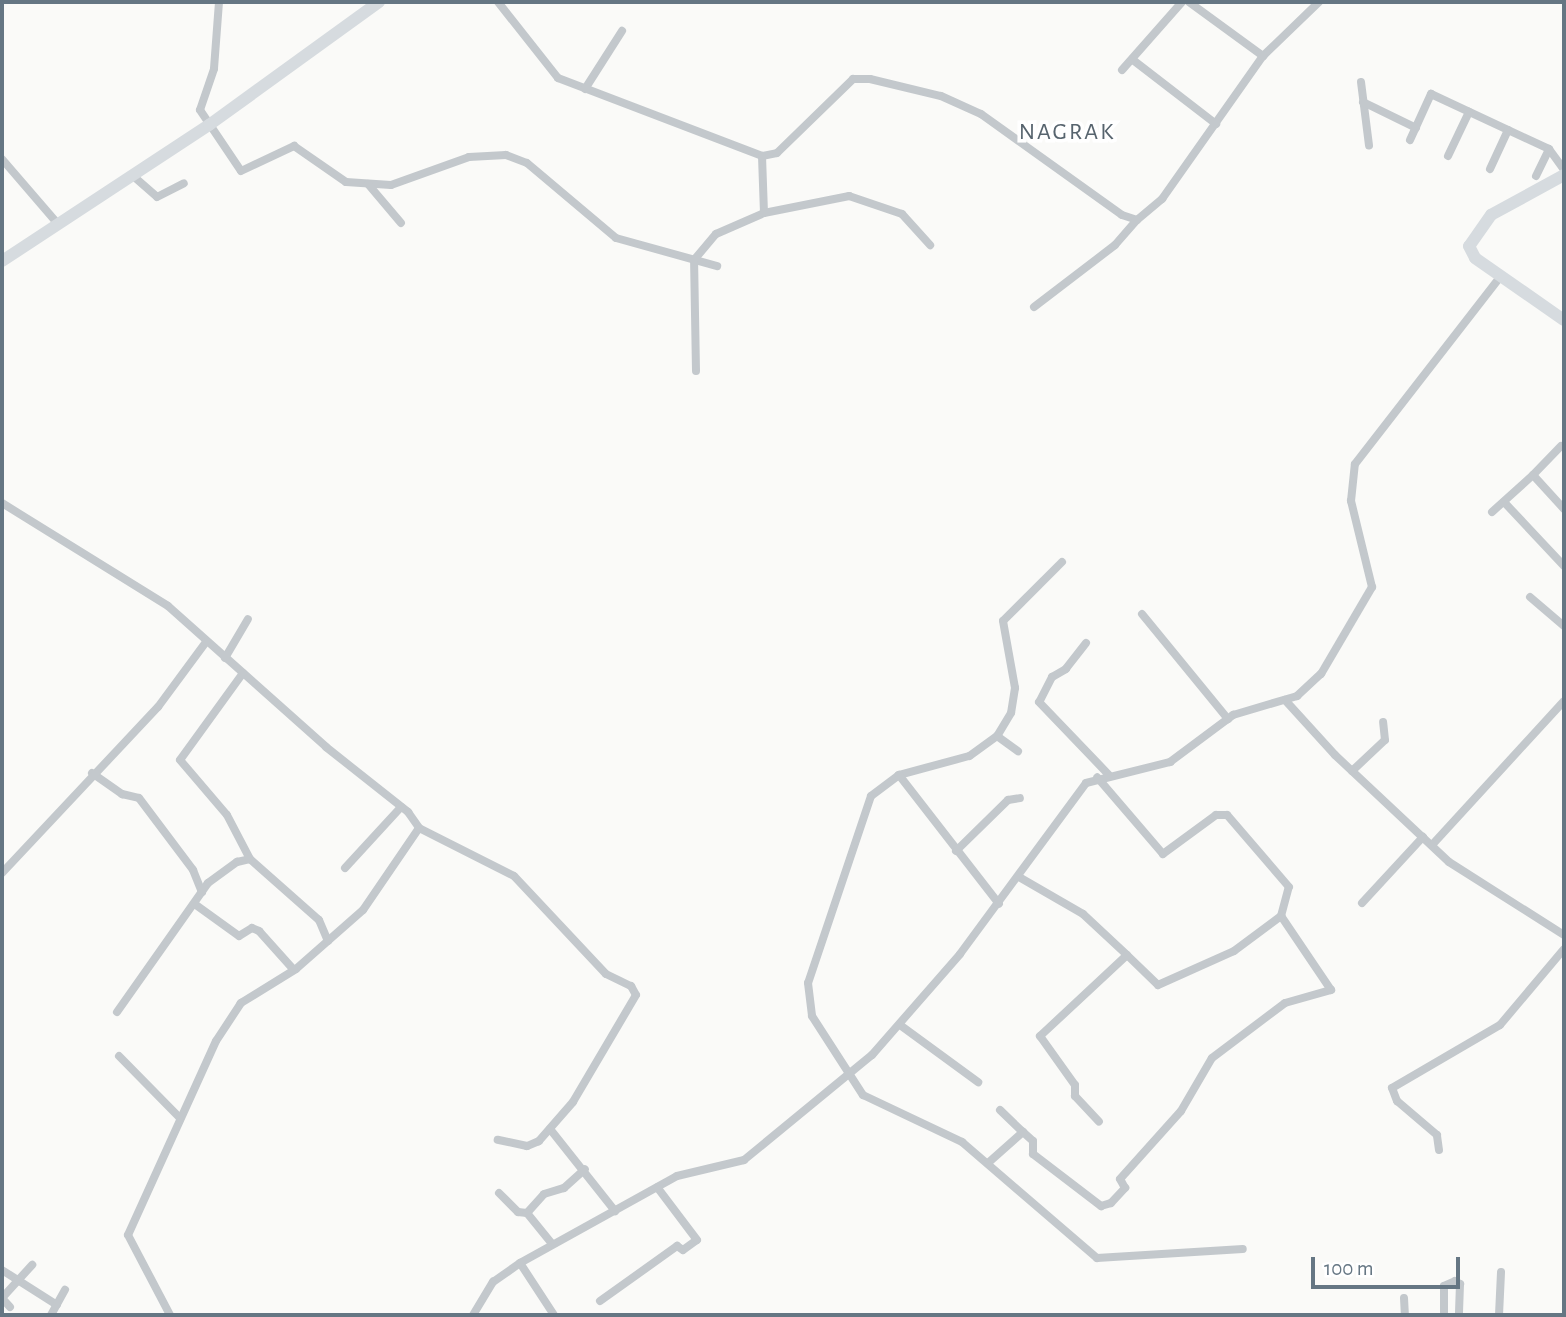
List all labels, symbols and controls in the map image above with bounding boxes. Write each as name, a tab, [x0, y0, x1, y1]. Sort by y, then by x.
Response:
district label: NAGRAK	[1019, 119, 1115, 147]
scale bar	[1314, 1244, 1463, 1288]
text: 100 m	[1324, 1258, 1374, 1279]

